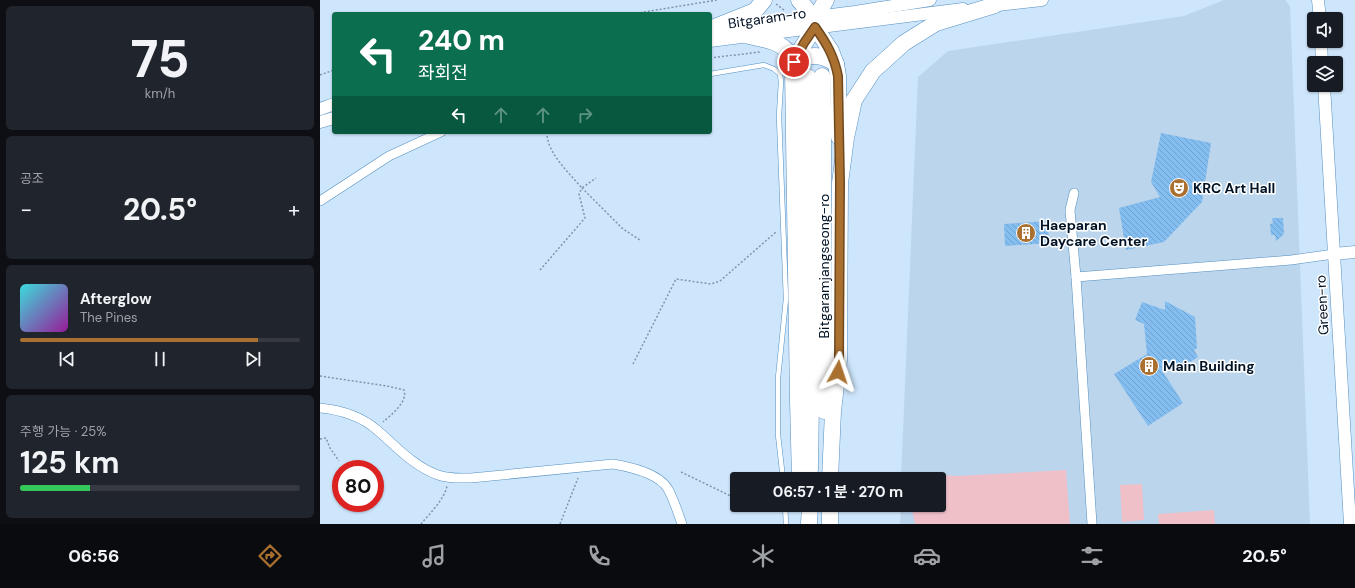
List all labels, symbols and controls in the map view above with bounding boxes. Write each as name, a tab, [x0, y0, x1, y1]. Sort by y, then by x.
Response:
street label: Bitgaram-ro	[727, 4, 807, 32]
map controls	[1307, 12, 1343, 92]
button: sound	[1307, 12, 1343, 48]
text: 240 m	[418, 22, 505, 59]
text: 75	[130, 25, 190, 93]
icon: left	[352, 28, 404, 80]
pin	[777, 45, 811, 79]
icon: arrive	[783, 51, 805, 73]
button: layers	[1307, 56, 1343, 92]
text: 좌회전	[418, 61, 468, 85]
text: km/h	[145, 85, 175, 102]
icon: left	[448, 104, 470, 126]
icon: ahead	[490, 104, 512, 126]
icon: ahead	[532, 104, 554, 126]
icon: right	[574, 104, 596, 126]
text: 공조	[20, 170, 44, 187]
theatre icon: KRC Art Hall	[1168, 177, 1190, 199]
place label: KRC Art Hall	[1193, 179, 1275, 197]
text: 20.5°	[123, 190, 197, 229]
street label: Bitgaramjangseong-ro	[815, 194, 833, 338]
text: −	[20, 195, 32, 224]
text: +	[288, 195, 300, 224]
place label: Haeparan Daycare Center	[1040, 216, 1147, 250]
building icon: Haeparan Daycare Center	[1015, 222, 1037, 244]
street label: Green-ro	[1311, 274, 1333, 336]
text: Afterglow	[80, 289, 152, 309]
text: The Pines	[80, 309, 138, 326]
icon: previous	[56, 348, 78, 370]
icon: pause	[149, 348, 171, 370]
icon: next	[242, 348, 264, 370]
position arrow	[817, 351, 859, 393]
building icon: Main Building	[1138, 355, 1160, 377]
place label: Main Building	[1163, 357, 1255, 375]
text: 주행 가능 · 25%	[20, 423, 106, 440]
text: 125 km	[20, 443, 120, 482]
speed limit sign: 80	[332, 460, 384, 512]
text: 06:57 · 1 분 · 270 m	[773, 482, 903, 502]
icon: directions	[256, 542, 284, 570]
icon: music	[420, 542, 448, 570]
icon: phone	[585, 542, 613, 570]
icon: climate	[749, 542, 777, 570]
icon: car	[913, 542, 941, 570]
icon: filters	[1078, 542, 1106, 570]
text: 06:56	[68, 544, 119, 568]
text: 20.5°	[1242, 544, 1287, 568]

